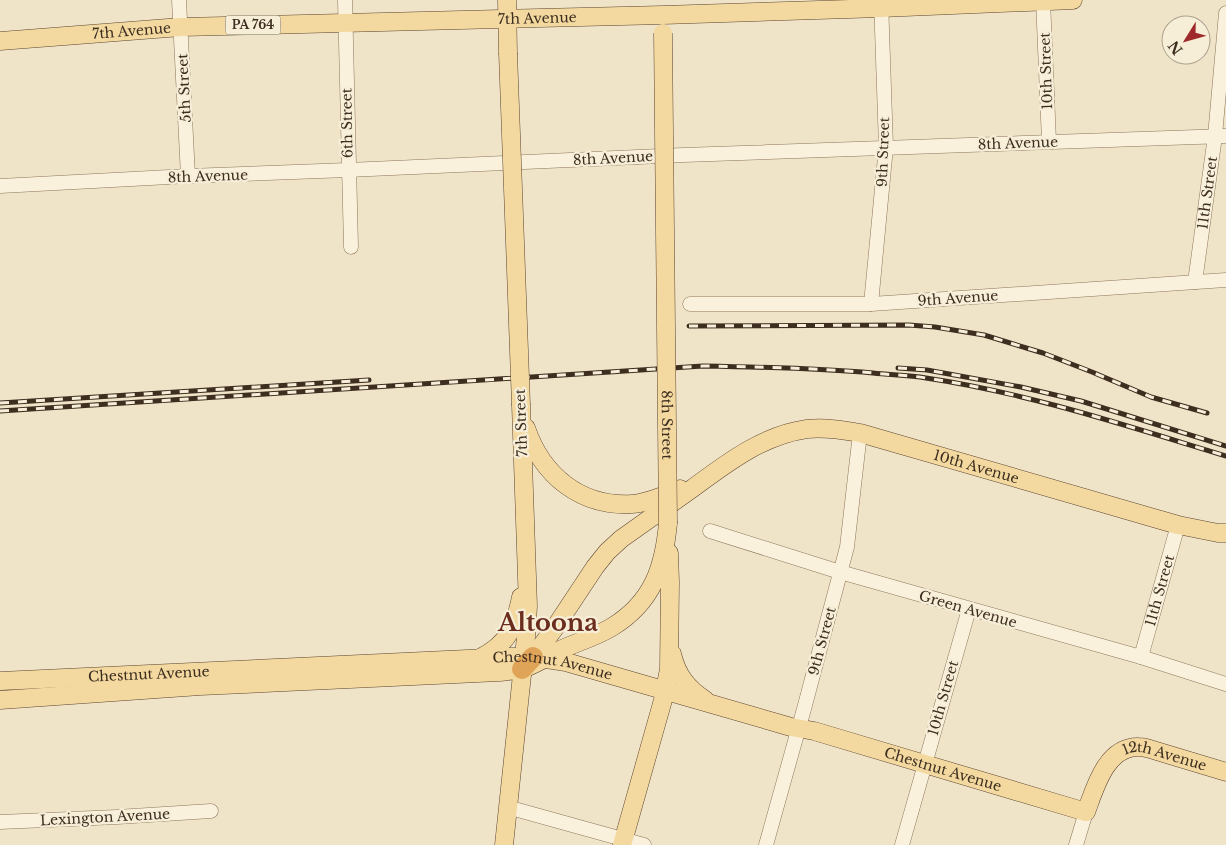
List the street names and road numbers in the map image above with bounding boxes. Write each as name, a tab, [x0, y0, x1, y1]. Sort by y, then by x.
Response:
street label: 7th Avenue	[498, 8, 577, 28]
road number: PA 764	[226, 16, 280, 34]
street label: 7th Avenue	[92, 19, 172, 43]
street label: 10th Street	[1036, 31, 1056, 110]
street label: 5th Street	[173, 52, 195, 123]
street label: 6th Street	[337, 87, 357, 158]
street label: 9th Street	[873, 116, 893, 187]
street label: 8th Avenue	[978, 133, 1058, 153]
street label: 8th Avenue	[572, 147, 654, 169]
street label: 11th Street	[1193, 154, 1221, 231]
street label: 8th Avenue	[168, 166, 248, 186]
street label: 9th Avenue	[917, 286, 999, 310]
street label: 7th Street	[511, 388, 531, 457]
street label: 8th Street	[658, 390, 676, 461]
street label: 10th Avenue	[931, 446, 1021, 488]
street label: 11th Street	[1141, 552, 1178, 628]
street label: Green Avenue	[917, 586, 1019, 632]
street label: 9th Street	[804, 604, 840, 677]
street label: Chestnut Avenue	[492, 648, 615, 684]
street label: 10th Street	[924, 658, 962, 738]
street label: Chestnut Avenue	[88, 662, 210, 686]
street label: 12th Avenue	[1120, 738, 1209, 775]
street label: Chestnut Avenue	[882, 743, 1004, 795]
street label: Lexington Avenue	[39, 805, 171, 829]

